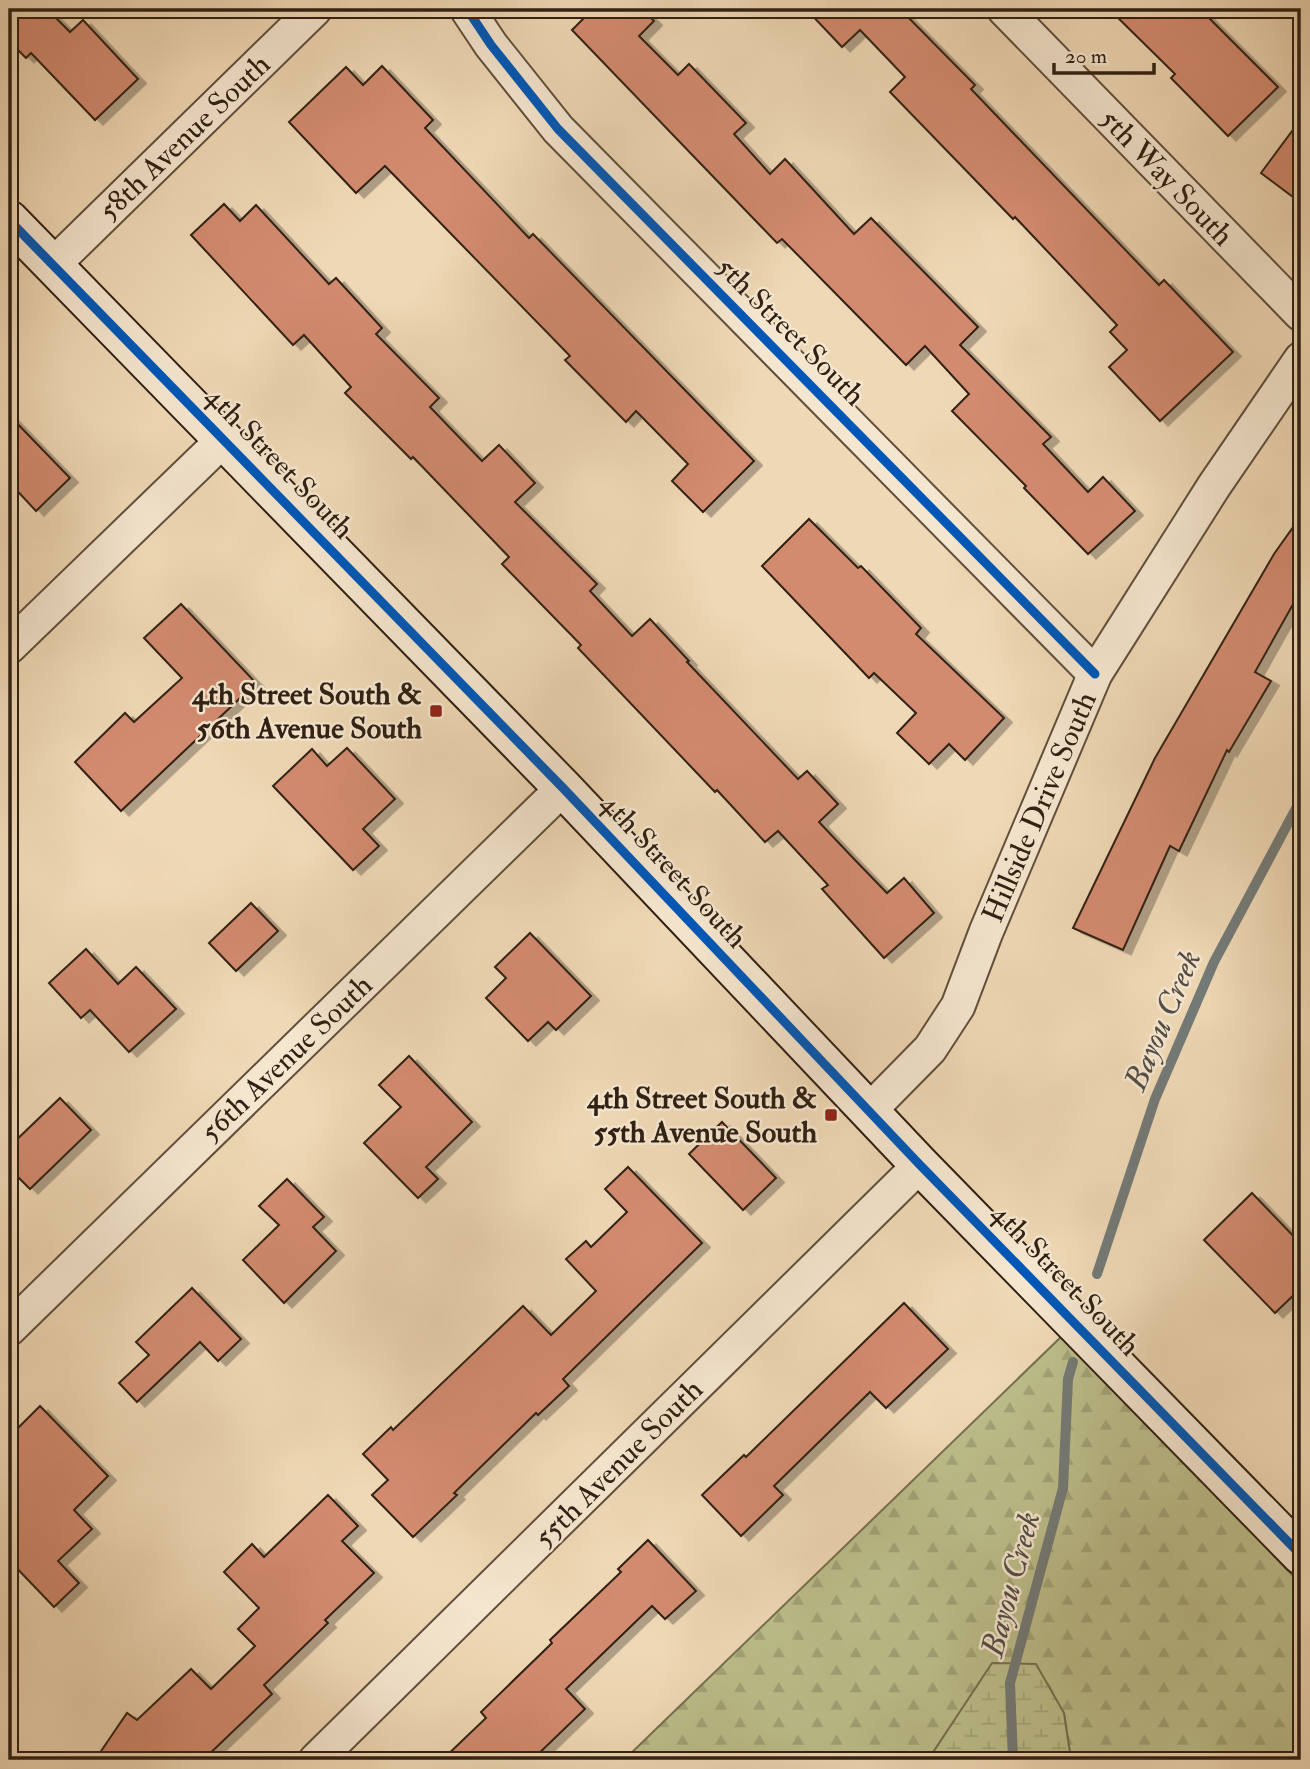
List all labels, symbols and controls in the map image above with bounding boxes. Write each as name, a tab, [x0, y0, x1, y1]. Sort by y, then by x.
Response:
scale bar	[1054, 32, 1154, 76]
text: 20 m	[1065, 43, 1107, 70]
street label: 58th Avenue South	[91, 46, 278, 229]
street label: 5th Way South	[1092, 101, 1241, 254]
street label: 5th Street South	[708, 249, 873, 414]
street label: 4th Street South	[197, 378, 362, 547]
place label: 4th Street South & 56th Avenue South	[191, 676, 422, 747]
street label: Hillside Drive South	[974, 686, 1105, 928]
marker: 4th Street South & 56th Avenue South	[428, 703, 444, 719]
street label: 4th Street South	[592, 785, 755, 956]
water label: Bayou Creek	[1115, 944, 1210, 1098]
street label: 56th Avenue South	[193, 967, 380, 1150]
place label: 4th Street South & 55th Avenue South	[586, 1080, 817, 1151]
marker: 4th Street South & 55th Avenue South	[823, 1107, 839, 1123]
street label: 4th Street South	[983, 1195, 1148, 1364]
street label: 55th Avenue South	[526, 1371, 711, 1555]
water label: Bayou Creek	[972, 1508, 1049, 1663]

